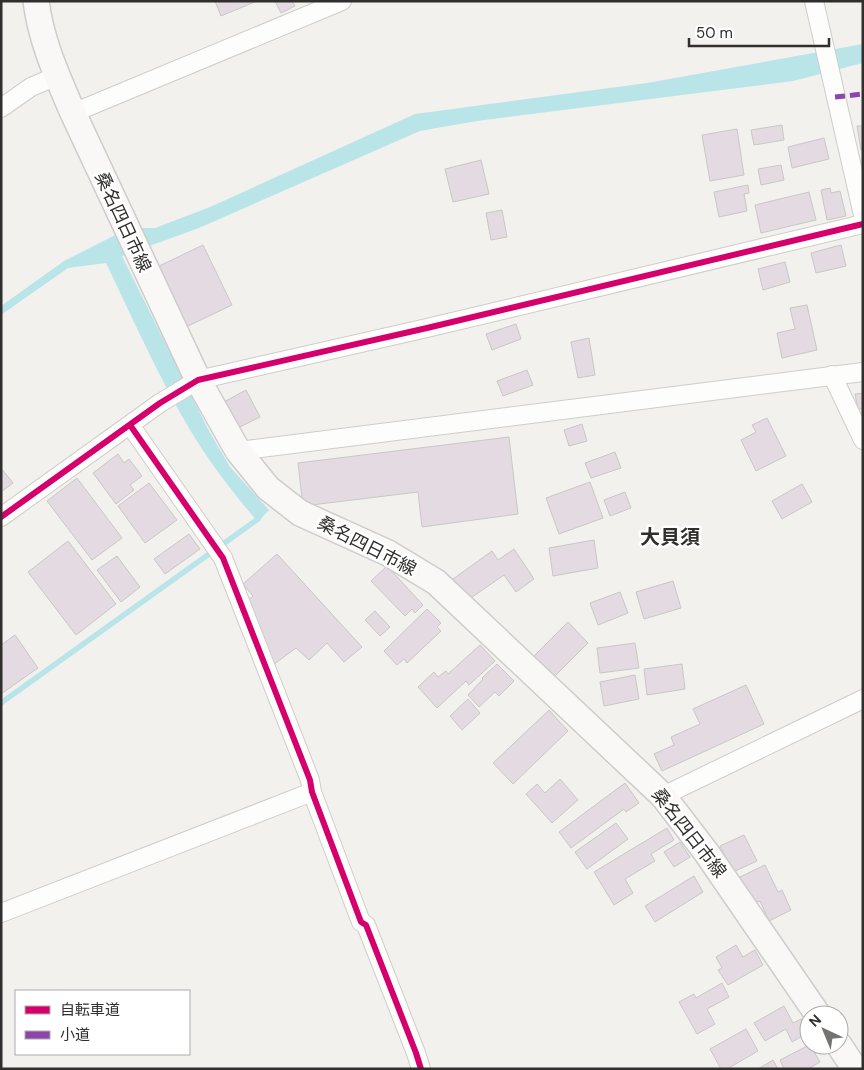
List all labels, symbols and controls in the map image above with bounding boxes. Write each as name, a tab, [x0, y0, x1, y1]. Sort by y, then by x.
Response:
scale bar	[689, 15, 829, 47]
text: 50 m	[696, 23, 733, 43]
street label: 桑名四日市線	[89, 168, 157, 276]
street label: 桑名四日市線	[313, 511, 421, 581]
district label: 大貝須	[640, 524, 700, 550]
street label: 桑名四日市線	[646, 783, 732, 883]
legend	[15, 990, 190, 1055]
text: 自転車道	[60, 1000, 120, 1020]
north arrow	[799, 1005, 849, 1055]
text: N	[805, 1011, 825, 1031]
text: 小道	[60, 1025, 90, 1045]

